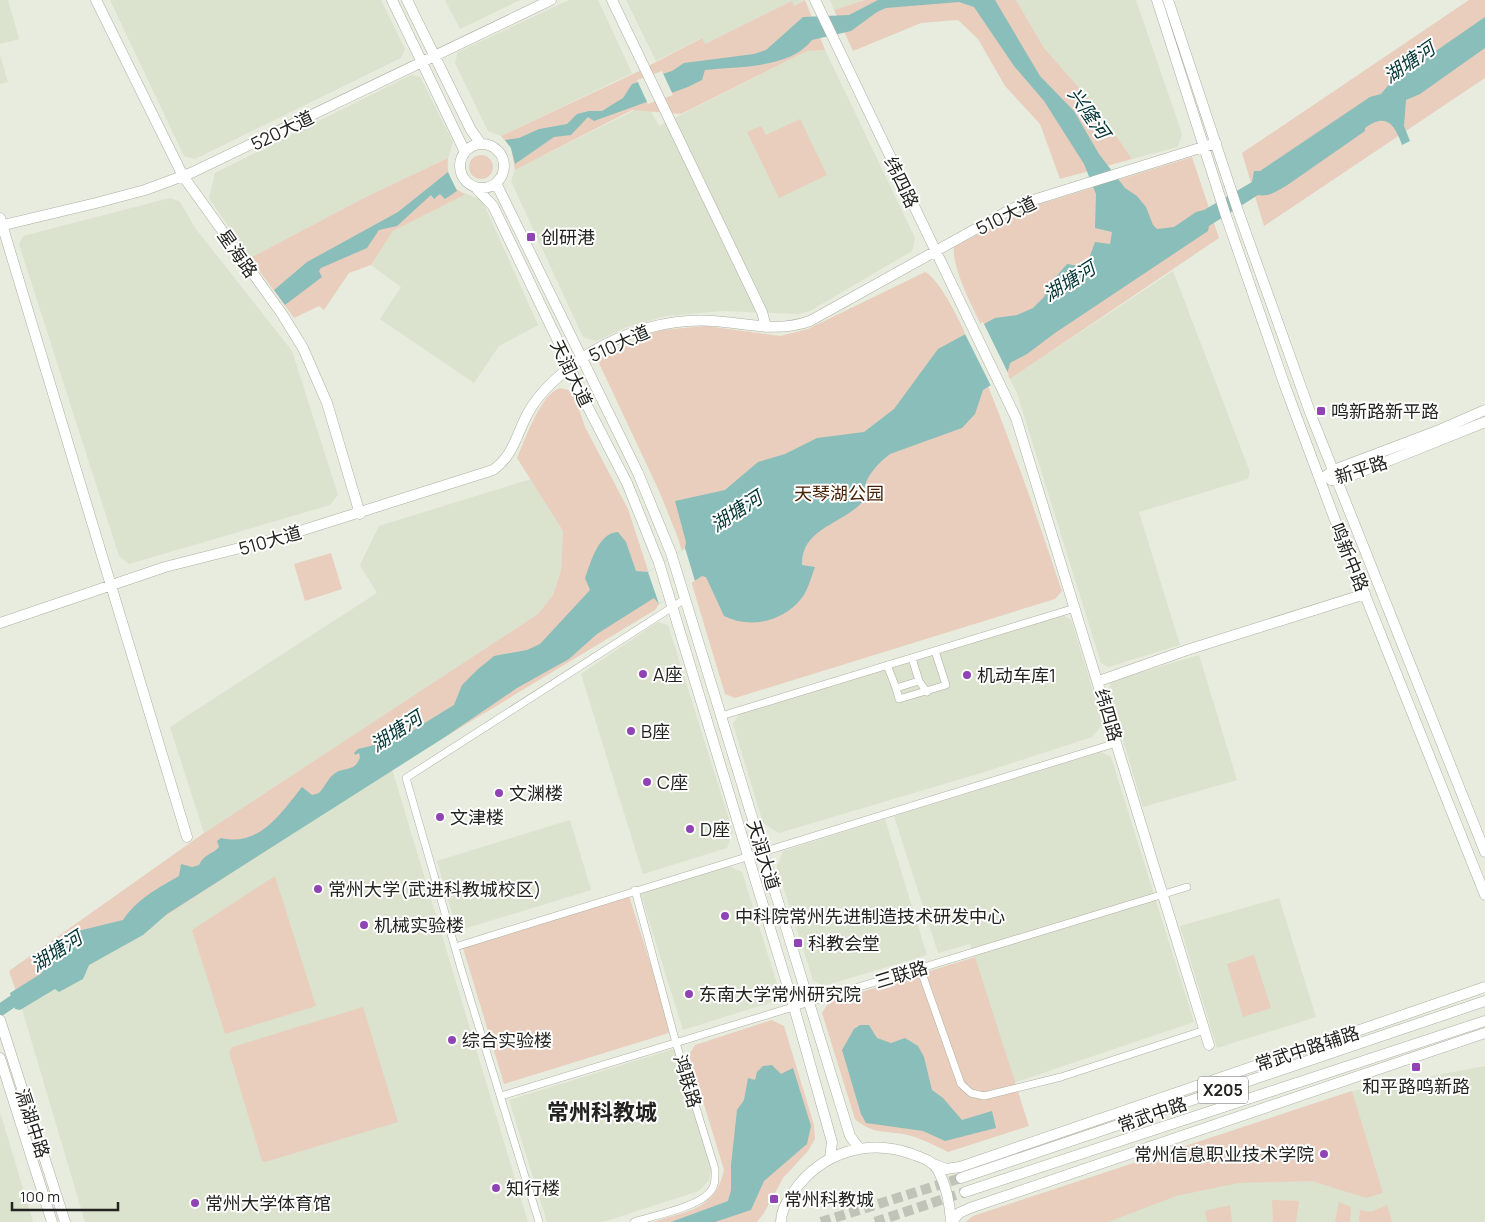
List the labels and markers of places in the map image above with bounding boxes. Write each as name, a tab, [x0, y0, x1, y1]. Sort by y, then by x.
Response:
place label: 创研港	[541, 225, 595, 249]
marker: 创研港	[525, 231, 537, 243]
place label: 鸣新路新平路	[1331, 399, 1439, 423]
marker: 鸣新路新平路	[1315, 405, 1327, 417]
place label: A座	[653, 662, 682, 686]
place label: 机动车库1	[977, 663, 1056, 687]
marker: A座	[637, 668, 649, 680]
marker: 机动车库1	[961, 669, 973, 681]
place label: B座	[641, 719, 670, 743]
marker: B座	[625, 725, 637, 737]
place label: C座	[657, 770, 688, 794]
marker: C座	[641, 776, 653, 788]
place label: 文渊楼	[509, 781, 563, 805]
marker: 文渊楼	[493, 787, 505, 799]
place label: 文津楼	[450, 805, 504, 829]
marker: 文津楼	[434, 811, 446, 823]
place label: D座	[700, 817, 730, 841]
marker: D座	[684, 823, 696, 835]
place label: 常州大学(武进科教城校区)	[328, 877, 541, 901]
marker: 常州大学(武进科教城校区)	[312, 883, 324, 895]
place label: 中科院常州先进制造技术研发中心	[735, 904, 1005, 928]
marker: 中科院常州先进制造技术研发中心	[719, 910, 731, 922]
place label: 机械实验楼	[374, 913, 464, 937]
marker: 机械实验楼	[358, 919, 370, 931]
place label: 科教会堂	[808, 931, 880, 955]
marker: 科教会堂	[792, 937, 804, 949]
place label: 东南大学常州研究院	[699, 982, 861, 1006]
marker: 东南大学常州研究院	[683, 988, 695, 1000]
place label: 综合实验楼	[462, 1028, 552, 1052]
marker: 综合实验楼	[446, 1034, 458, 1046]
marker: 和平路鸣新路	[1410, 1061, 1422, 1073]
place label: 和平路鸣新路	[1362, 1074, 1470, 1098]
place label: 常州信息职业技术学院	[1134, 1142, 1314, 1166]
marker: 常州信息职业技术学院	[1318, 1148, 1330, 1160]
place label: 知行楼	[506, 1176, 560, 1200]
marker: 知行楼	[490, 1182, 502, 1194]
place label: 常州科教城	[784, 1187, 874, 1211]
place label: 常州大学体育馆	[205, 1191, 331, 1215]
marker: 常州科教城	[768, 1193, 780, 1205]
marker: 常州大学体育馆	[189, 1197, 201, 1209]

